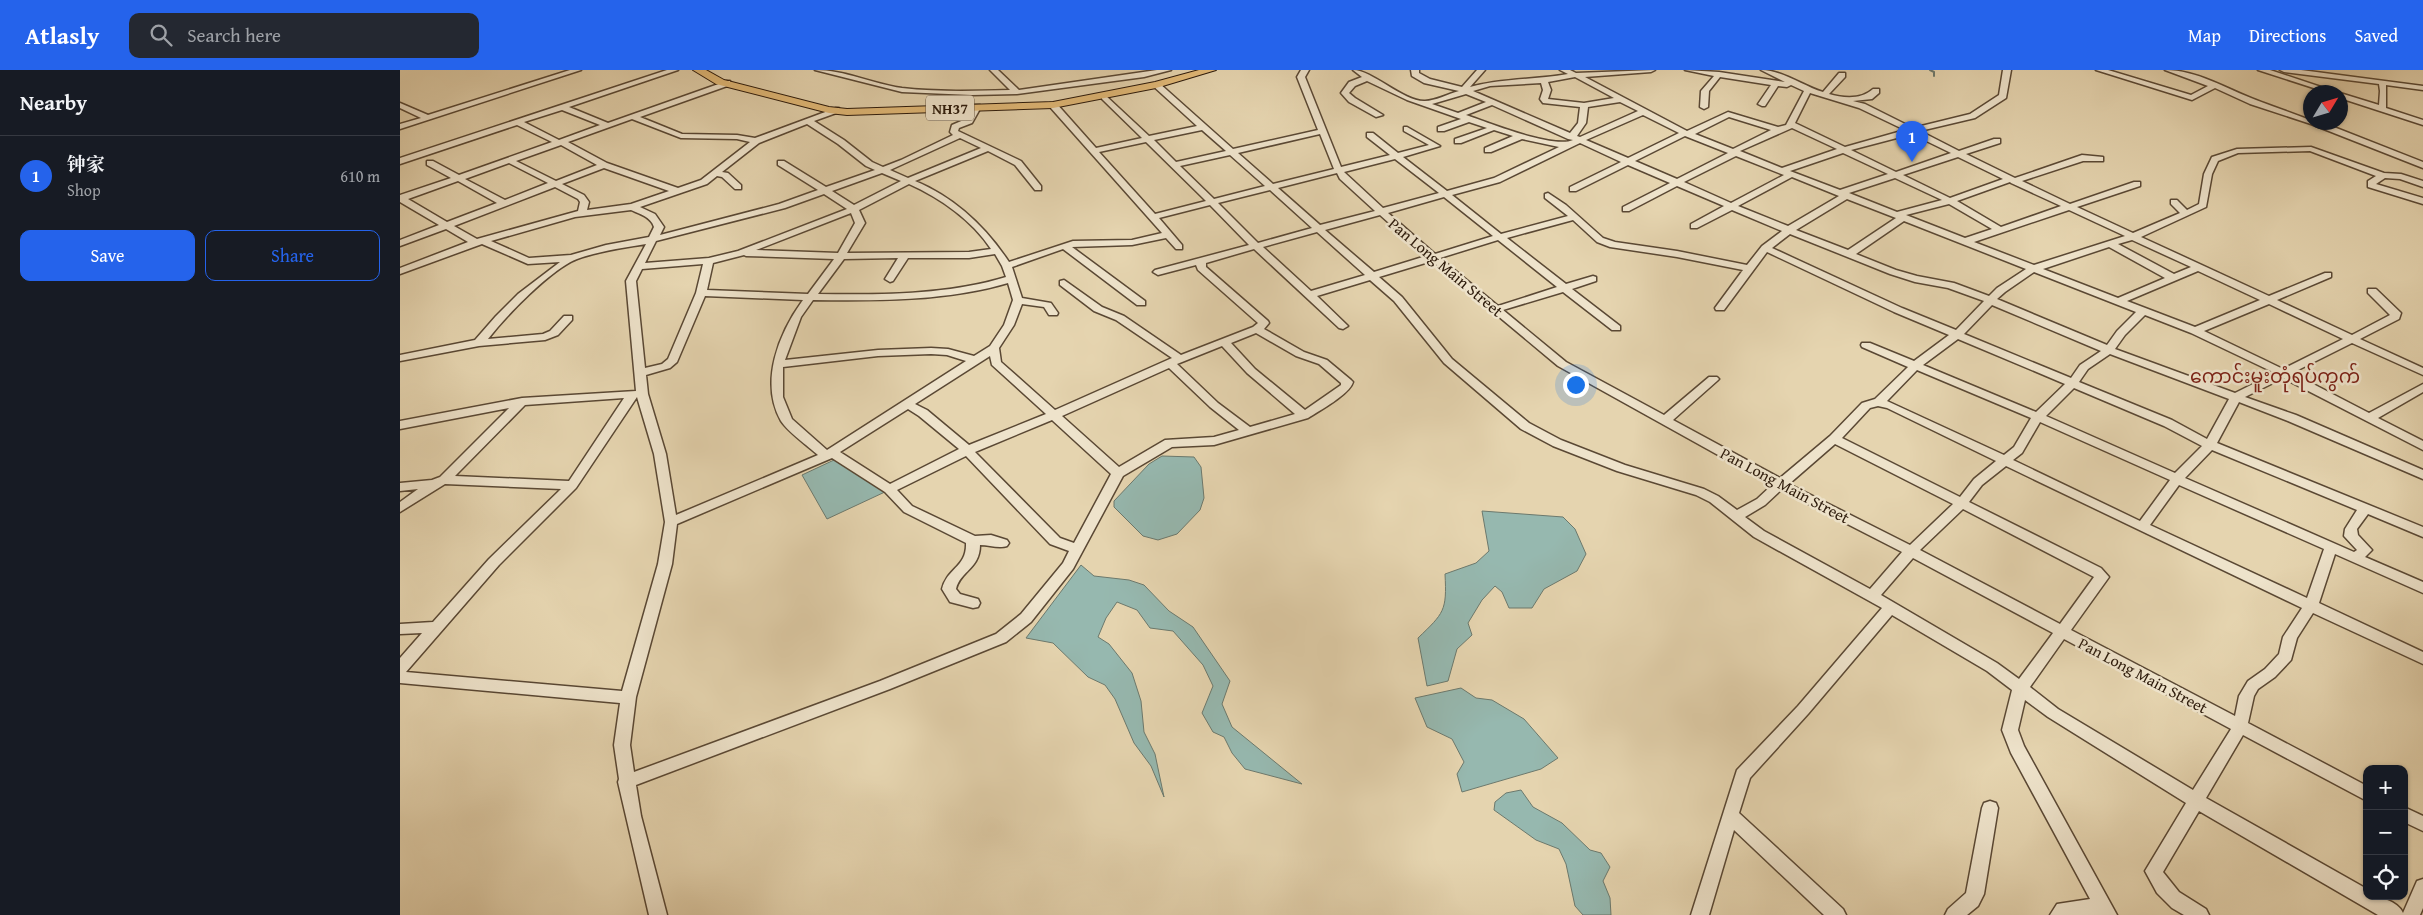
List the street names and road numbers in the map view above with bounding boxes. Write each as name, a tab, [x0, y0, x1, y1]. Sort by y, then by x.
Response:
road number: NH37	[926, 96, 974, 120]
street label: Pan Long Main Street	[1383, 212, 1509, 322]
street label: Pan Long Main Street	[1716, 441, 1854, 529]
street label: Pan Long Main Street	[2074, 631, 2212, 719]

